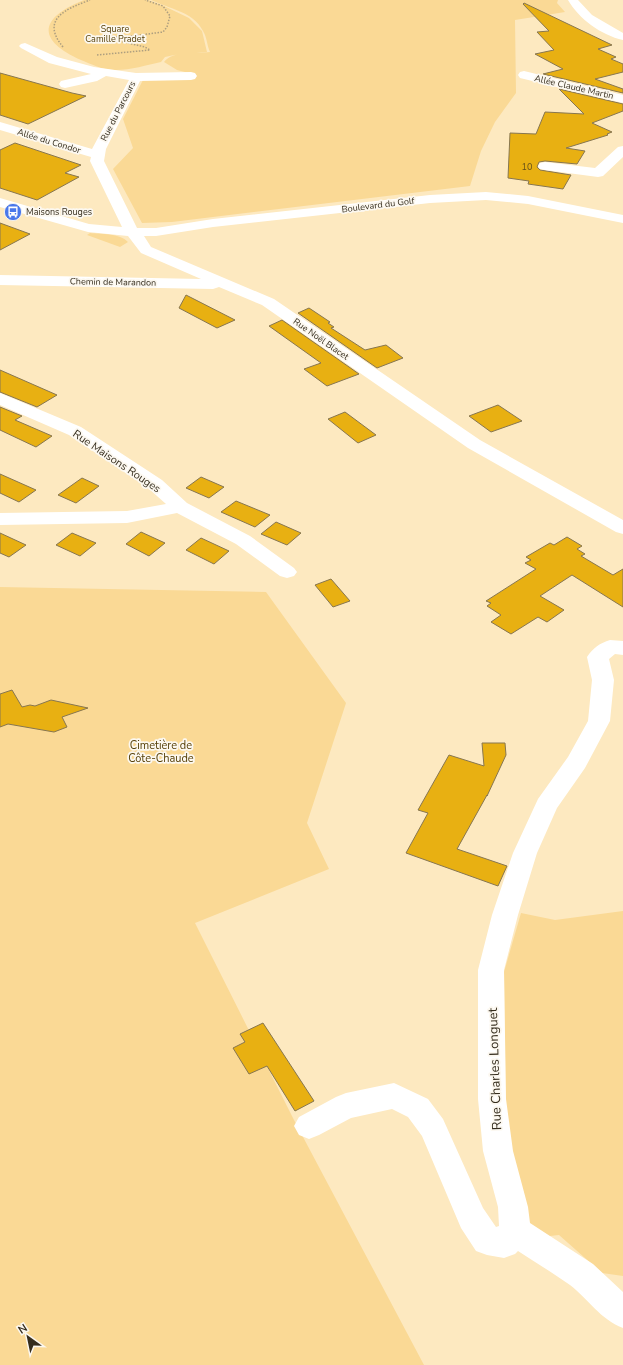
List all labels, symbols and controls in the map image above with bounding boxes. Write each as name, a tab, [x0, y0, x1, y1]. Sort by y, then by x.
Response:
park label: Square Camille Pradet	[85, 23, 146, 45]
street label: Allée Claude Martin	[533, 72, 615, 102]
street label: Rue du Parcours	[98, 79, 138, 143]
street label: Allée du Condor	[16, 126, 83, 157]
house number: 10	[522, 161, 532, 173]
street label: Boulevard du Golf	[341, 194, 416, 215]
bus stop icon: Maisons Rouges	[3, 202, 23, 222]
place label: Maisons Rouges	[26, 206, 92, 218]
street label: Chemin de Marandon	[70, 275, 156, 289]
street label: Rue Noël Blacet	[291, 315, 352, 363]
street label: Rue Maisons Rouges	[70, 426, 164, 496]
park label: Cimetière de Côte-Chaude	[128, 738, 194, 766]
street label: Rue Charles Longuet	[484, 1007, 506, 1130]
north arrow	[8, 1317, 48, 1357]
text: N	[15, 1321, 30, 1338]

